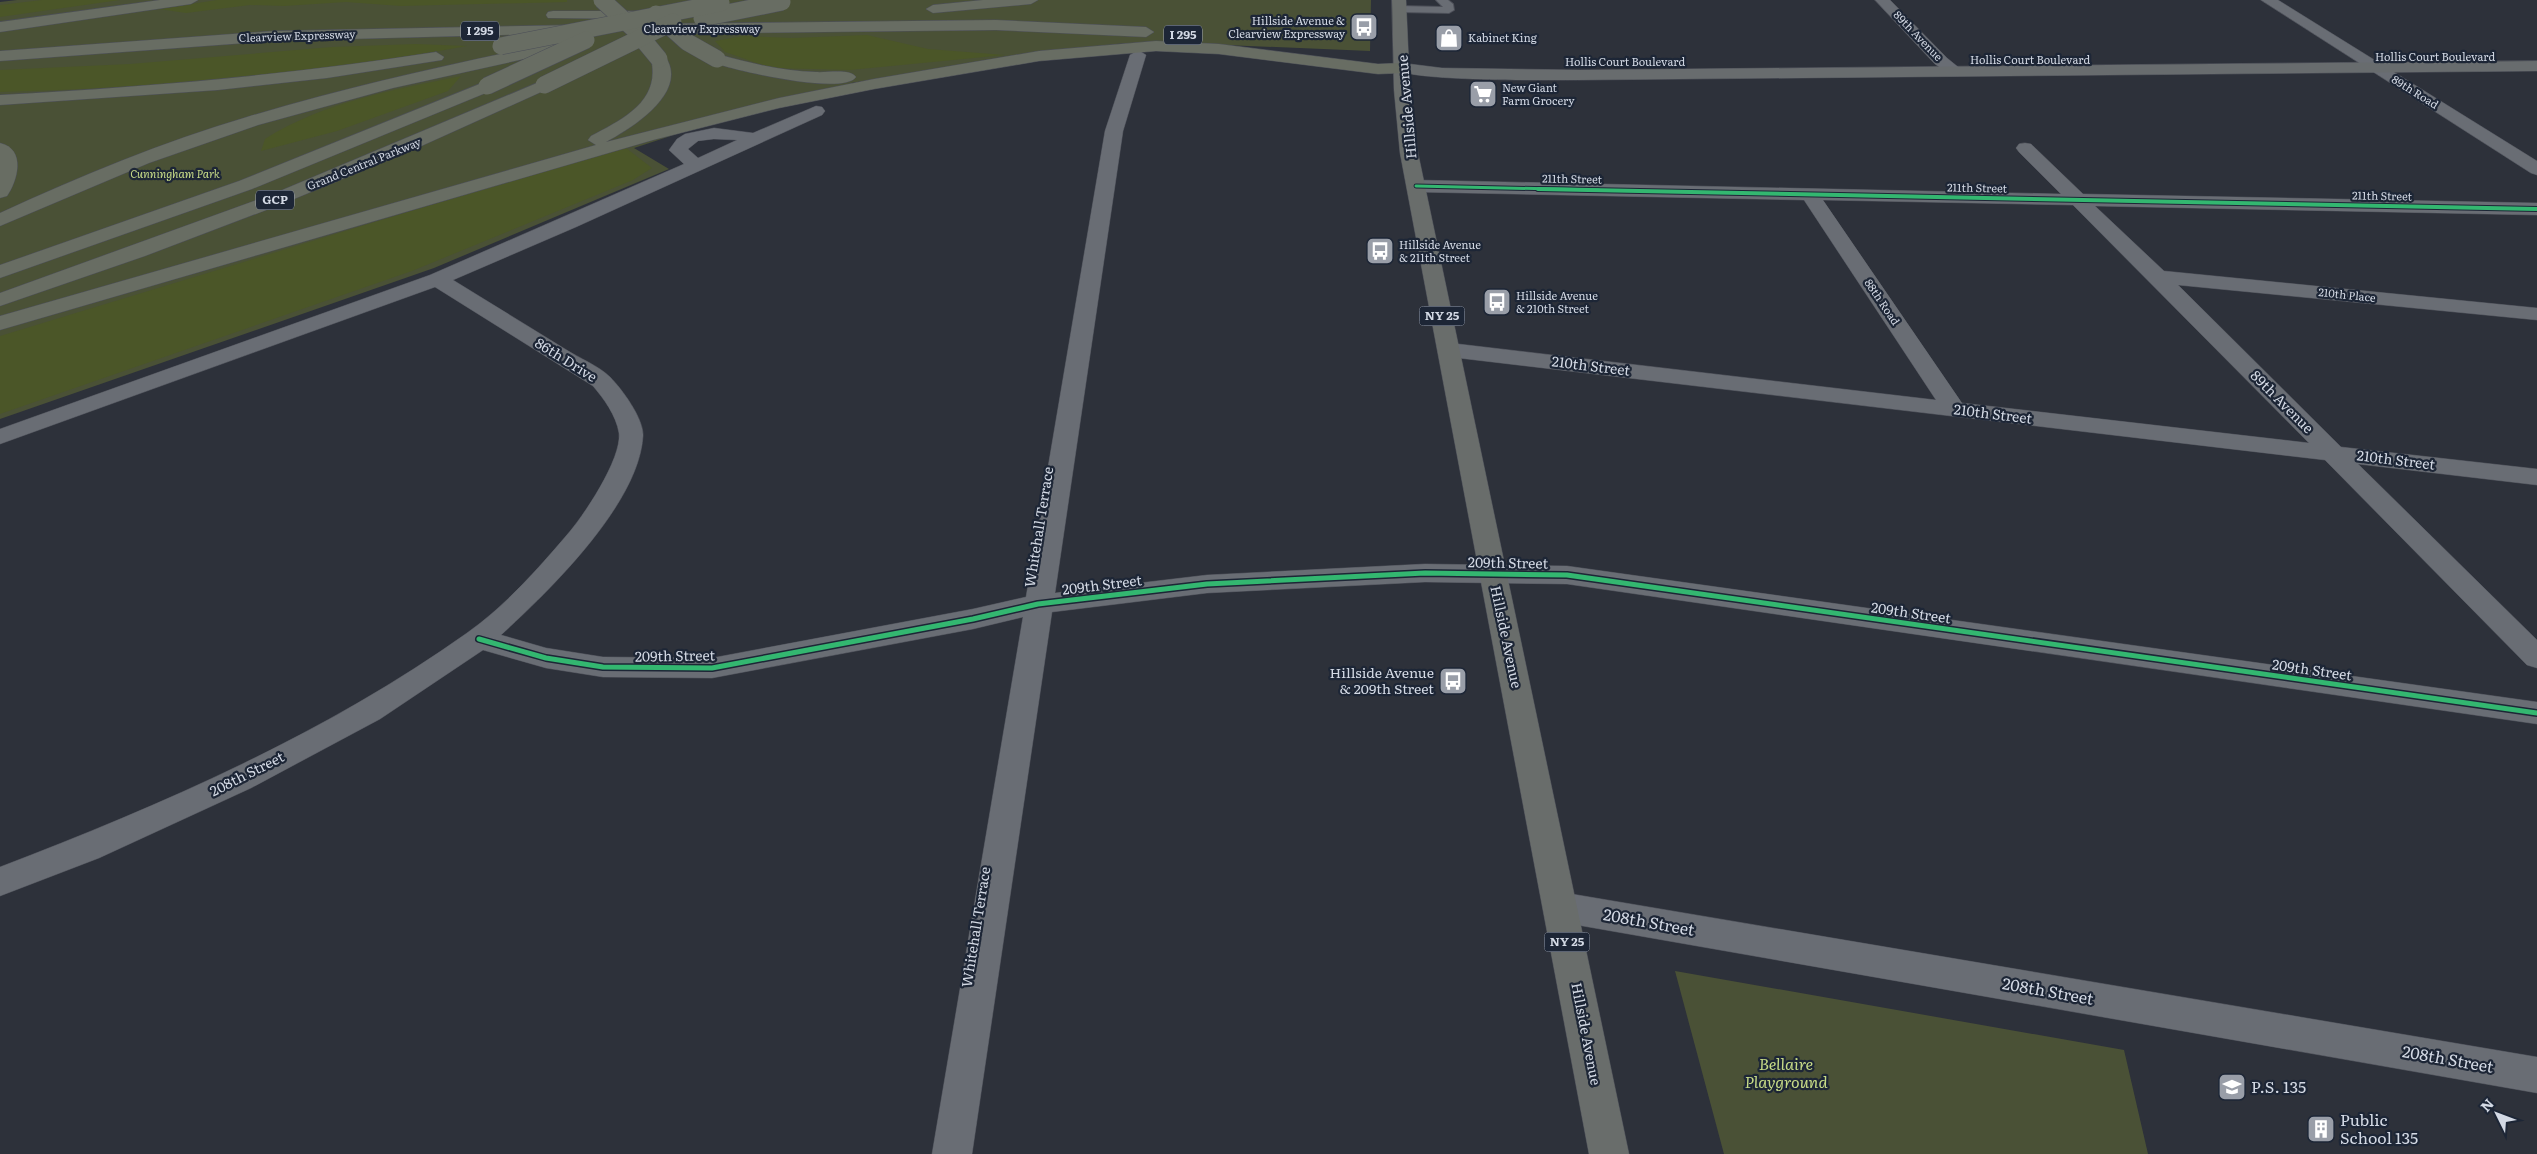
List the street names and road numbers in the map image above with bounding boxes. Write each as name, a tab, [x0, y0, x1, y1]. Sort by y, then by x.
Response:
street label: 89th Avenue	[1891, 7, 1947, 64]
street label: Clearview Expressway	[644, 20, 761, 36]
road number: I 295	[461, 22, 499, 40]
street label: Clearview Expressway	[238, 25, 356, 45]
road number: I 295	[1164, 26, 1202, 44]
street label: Hollis Court Boulevard	[2375, 48, 2495, 64]
street label: Hollis Court Boulevard	[1970, 51, 2090, 67]
street label: Hollis Court Boulevard	[1565, 53, 1685, 69]
street label: Hillside Avenue	[1391, 54, 1421, 160]
street label: 89th Road	[2389, 70, 2442, 112]
street label: Grand Central Parkway	[304, 133, 424, 193]
street label: 211th Street	[1542, 169, 1603, 187]
street label: 211th Street	[1947, 178, 2008, 196]
street label: 211th Street	[2352, 186, 2413, 204]
road number: GCP	[256, 190, 294, 210]
street label: 88th Road	[1861, 275, 1904, 328]
street label: 210th Place	[2318, 283, 2377, 305]
road number: NY 25	[1420, 306, 1464, 326]
street label: 86th Drive	[532, 332, 601, 386]
street label: 210th Street	[1551, 350, 1632, 380]
street label: 89th Avenue	[2247, 365, 2319, 437]
street label: 210th Street	[1953, 398, 2034, 428]
street label: 210th Street	[2356, 444, 2437, 474]
street label: Whitehall Terrace	[1019, 465, 1057, 589]
street label: 209th Street	[1468, 551, 1549, 573]
street label: 209th Street	[1061, 569, 1143, 599]
street label: Hillside Avenue	[1486, 584, 1528, 690]
street label: 209th Street	[1870, 597, 1953, 628]
street label: 209th Street	[635, 644, 716, 666]
street label: 209th Street	[2271, 654, 2354, 685]
street label: 208th Street	[206, 746, 287, 800]
street label: Whitehall Terrace	[956, 865, 994, 989]
street label: 208th Street	[1602, 901, 1697, 941]
road number: NY 25	[1544, 932, 1590, 952]
street label: 208th Street	[2001, 970, 2096, 1010]
street label: Hillside Avenue	[1567, 981, 1607, 1087]
street label: 208th Street	[2401, 1038, 2496, 1078]

